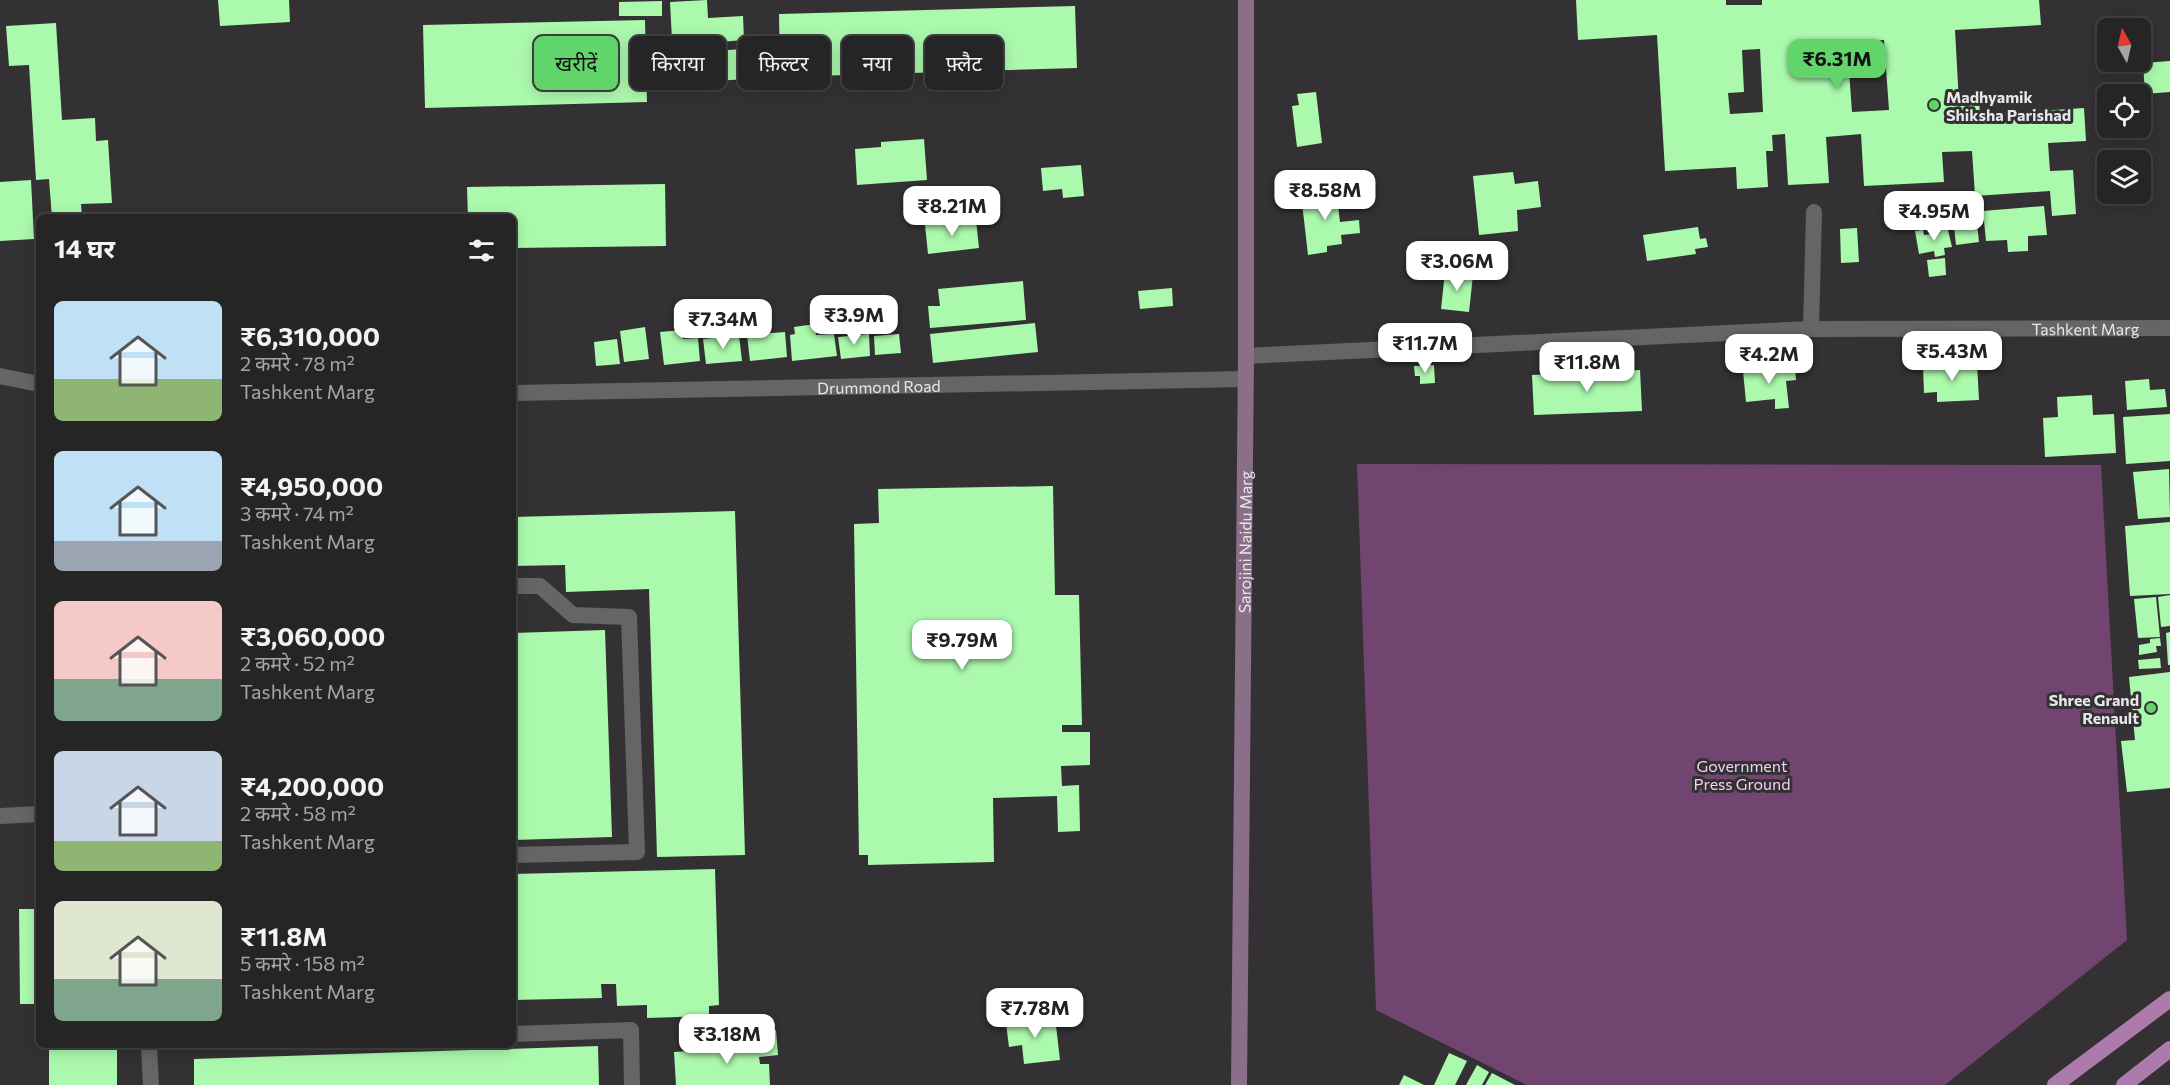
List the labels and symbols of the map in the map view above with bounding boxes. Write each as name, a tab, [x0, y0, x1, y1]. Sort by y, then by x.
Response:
north arrow	[2097, 18, 2151, 72]
pin: ₹6.31M	[1788, 39, 1886, 90]
place label: Madhyamik Shiksha Parishad	[1946, 87, 2071, 124]
marker: Madhyamik Shiksha Parishad	[1927, 98, 1941, 112]
pin: ₹8.58M	[1276, 170, 1374, 221]
pin: ₹8.21M	[903, 186, 1001, 237]
pin: ₹4.95M	[1885, 191, 1983, 242]
pin: ₹3.06M	[1408, 241, 1506, 292]
pin: ₹3.9M	[812, 295, 896, 346]
pin: ₹7.34M	[674, 299, 772, 350]
street label: Tashkent Marg	[2031, 319, 2140, 338]
pin: ₹11.7M	[1376, 323, 1474, 374]
pin: ₹5.43M	[1903, 331, 2001, 382]
pin: ₹4.2M	[1727, 334, 1811, 385]
pin: ₹11.8M	[1538, 342, 1636, 393]
street label: Drummond Road	[817, 375, 941, 397]
street label: Sarojini Naidu Marg	[1234, 470, 1254, 613]
pin: ₹9.79M	[913, 620, 1011, 671]
place label: Shree Grand Renault	[2049, 690, 2139, 727]
marker: Shree Grand Renault	[2144, 701, 2158, 715]
park label: Government Press Ground	[1694, 756, 1790, 793]
pin: ₹7.78M	[986, 988, 1084, 1039]
pin: ₹3.18M	[678, 1014, 776, 1065]

